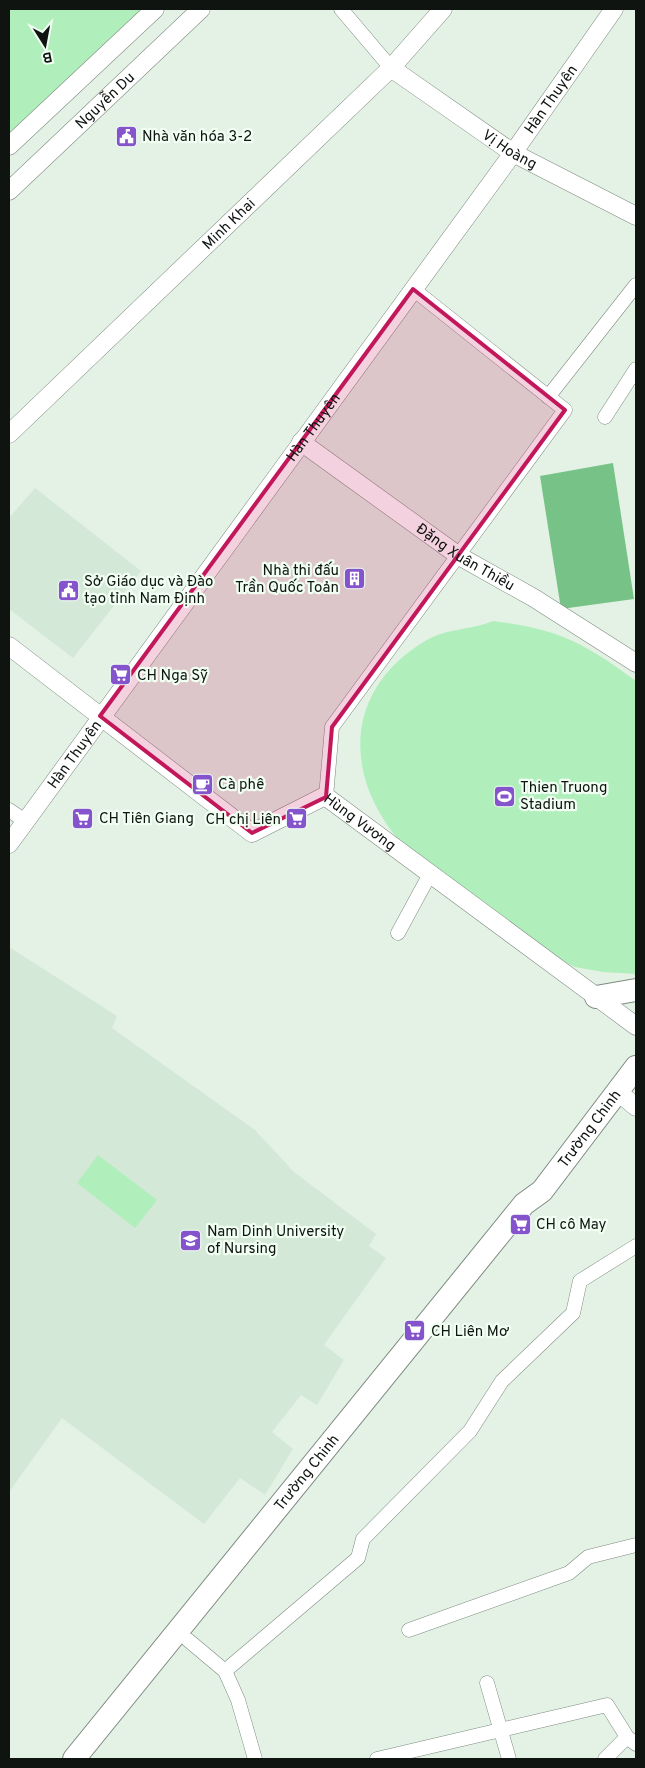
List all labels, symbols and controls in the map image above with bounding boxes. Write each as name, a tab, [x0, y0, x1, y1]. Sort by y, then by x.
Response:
north arrow	[20, 20, 70, 70]
text: B	[41, 47, 54, 66]
street label: Hàn Thuyên	[521, 62, 583, 138]
street label: Nguyễn Du	[72, 69, 140, 134]
public building icon: Nhà văn hóa 3-2	[114, 124, 138, 148]
street label: Vị Hoàng	[478, 126, 540, 175]
place label: Nhà văn hóa 3-2	[142, 128, 252, 147]
street label: Minh Khai	[199, 195, 260, 255]
street label: Hàn Thuyên	[283, 390, 346, 466]
street label: Đặng Xuân Thiều	[412, 520, 518, 596]
place label: Nhà thi đấu Trần Quốc Toản	[235, 561, 339, 598]
building icon: Nhà thi đấu Trần Quốc Toản	[343, 567, 367, 591]
place label: Sở Giáo dục và Đào tạo tỉnh Nam Định	[84, 573, 213, 609]
public building icon: Sở Giáo dục và Đào tạo tỉnh Nam Định	[56, 578, 80, 602]
supermarket icon: CH Nga Sỹ	[109, 663, 133, 687]
place label: CH Nga Sỹ	[137, 667, 208, 686]
street label: Hàn Thuyên	[44, 717, 107, 793]
cafe icon: Cà phê	[190, 772, 214, 796]
place label: Cà phê	[218, 776, 264, 795]
place label: Thien Truong Stadium	[520, 779, 608, 815]
sports icon: Thien Truong Stadium	[492, 784, 516, 808]
street label: Hùng Vương	[319, 790, 399, 856]
supermarket icon: CH Tiên Giang	[71, 806, 95, 830]
supermarket icon: CH chị Liên	[285, 807, 309, 831]
place label: CH Tiên Giang	[99, 810, 194, 829]
place label: CH chị Liên	[205, 811, 281, 830]
street label: Trường Chinh	[555, 1087, 626, 1172]
supermarket icon: CH cô May	[508, 1212, 532, 1236]
place label: CH cô May	[536, 1216, 607, 1235]
place label: Nam Dinh University of Nursing	[207, 1223, 344, 1259]
school or university icon: Nam Dinh University of Nursing	[179, 1228, 203, 1252]
supermarket icon: CH Liên Mơ	[403, 1319, 427, 1343]
place label: CH Liên Mơ	[431, 1323, 509, 1342]
street label: Trường Chinh	[271, 1431, 344, 1515]

